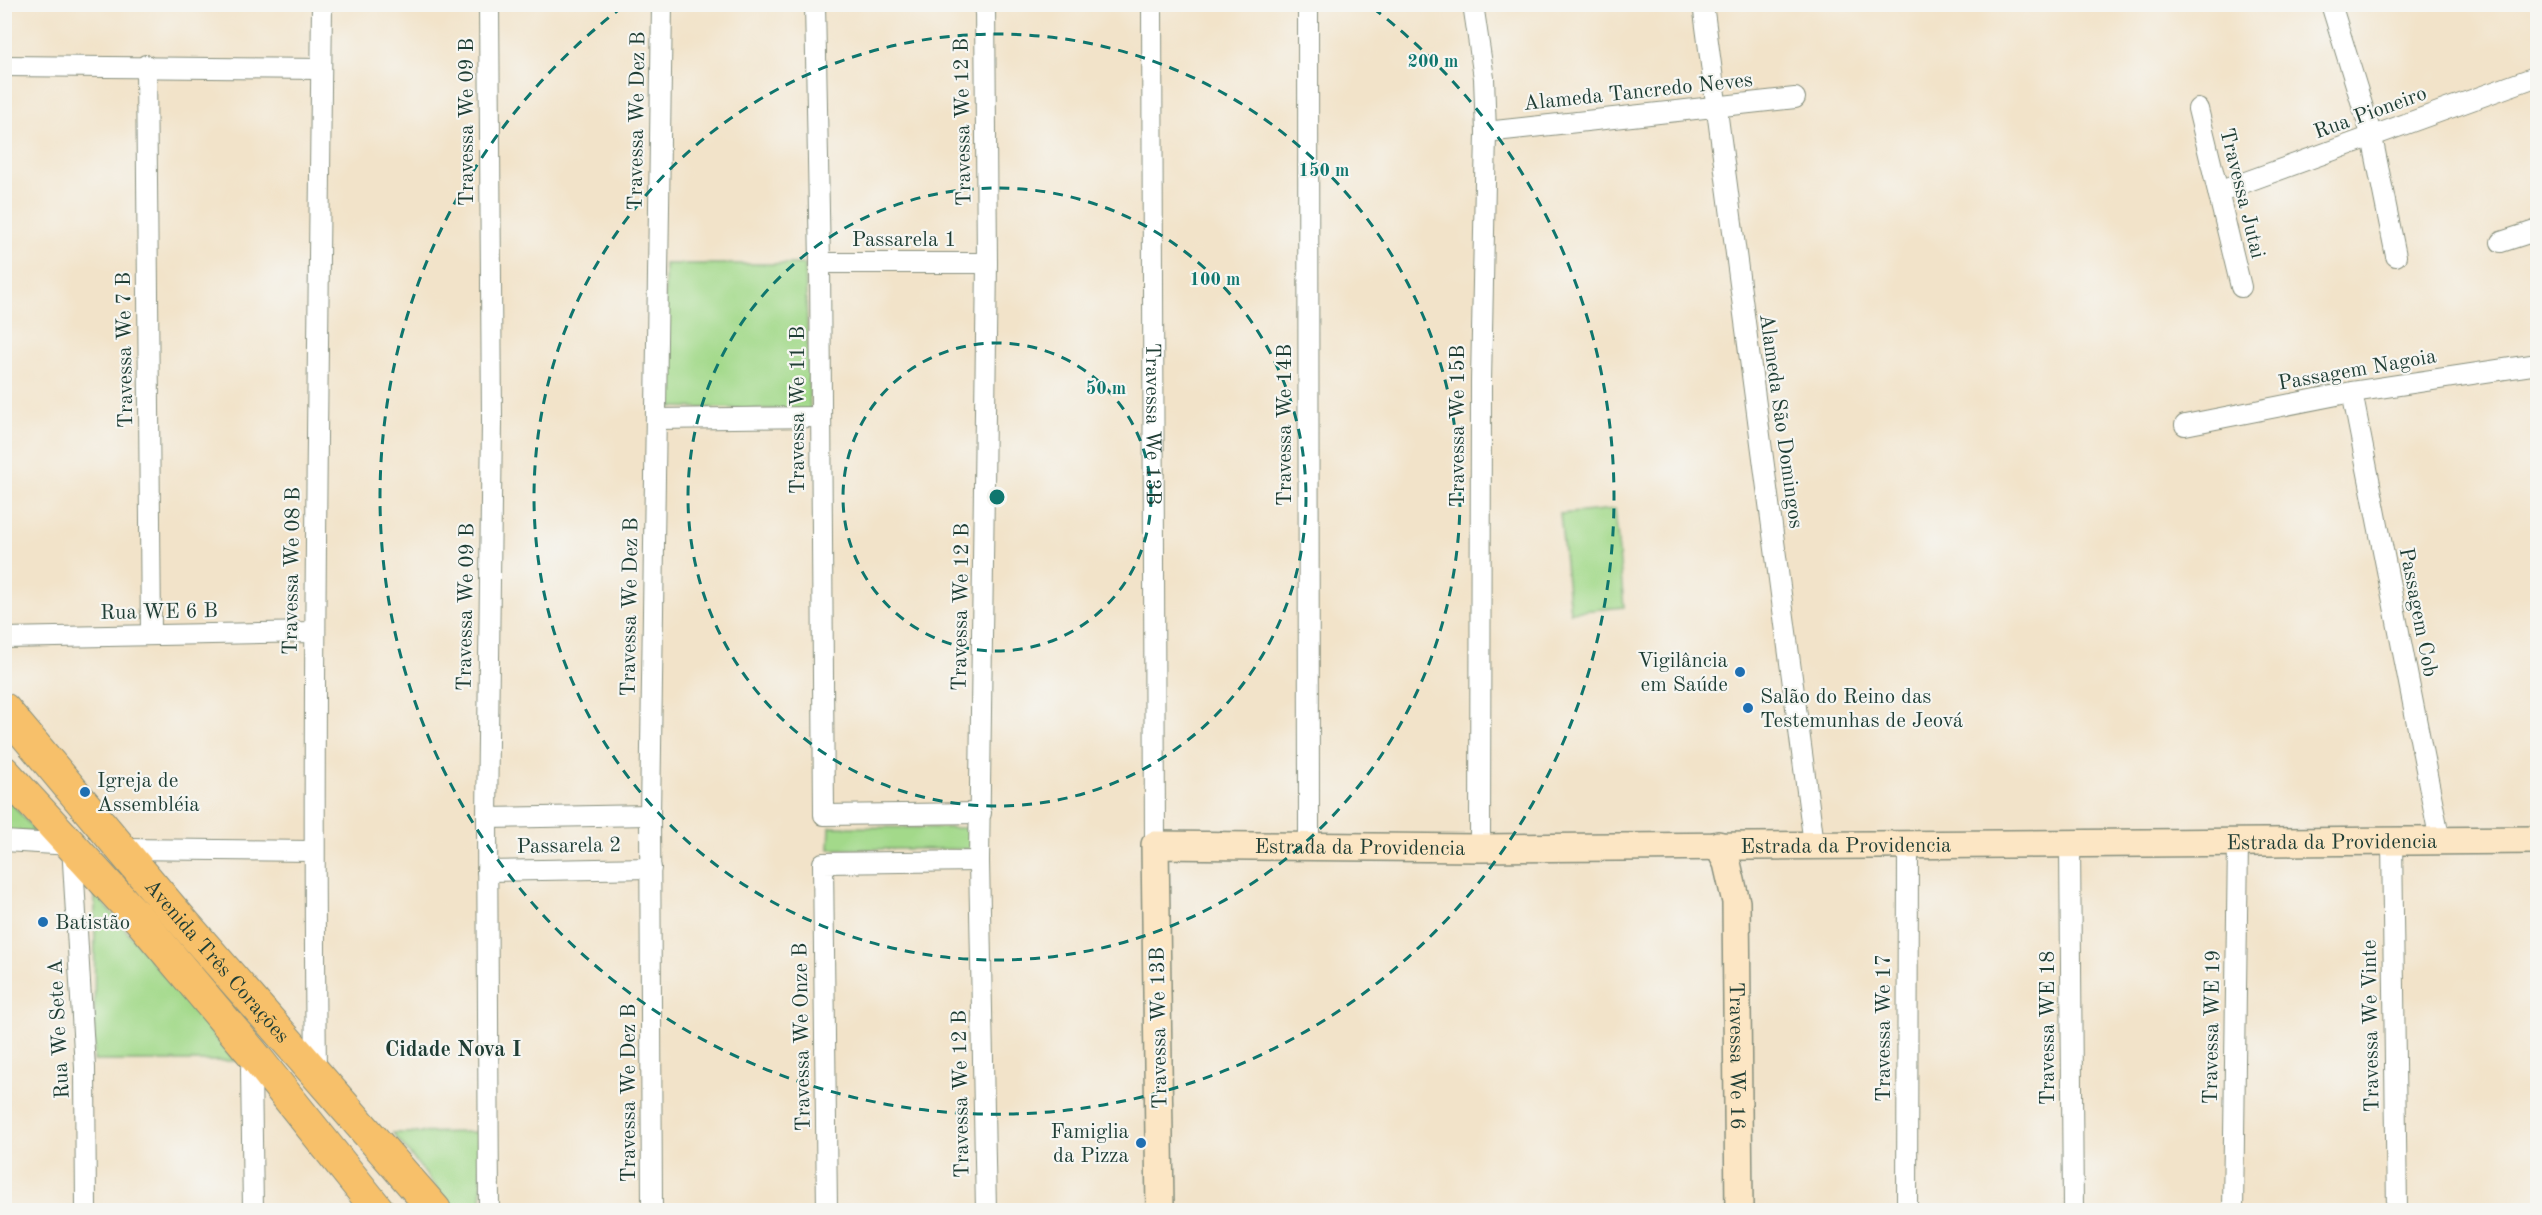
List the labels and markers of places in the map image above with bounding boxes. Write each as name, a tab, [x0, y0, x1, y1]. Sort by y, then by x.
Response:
centre of rings	[987, 487, 1007, 507]
place label: Vigilância em Saúde	[1637, 651, 1728, 696]
marker: Vigilância em Saúde	[1733, 665, 1747, 679]
place label: Salão do Reino das Testemunhas de Jeová	[1760, 687, 1963, 732]
marker: Salão do Reino das Testemunhas de Jeová	[1741, 701, 1755, 715]
place label: Igreja de Assembléia	[97, 771, 200, 816]
marker: Igreja de Assembléia	[78, 785, 92, 799]
place label: Batistão	[55, 913, 130, 934]
marker: Batistão	[36, 915, 50, 929]
place label: Famiglia da Pizza	[1050, 1122, 1129, 1167]
marker: Famiglia da Pizza	[1134, 1136, 1148, 1150]

